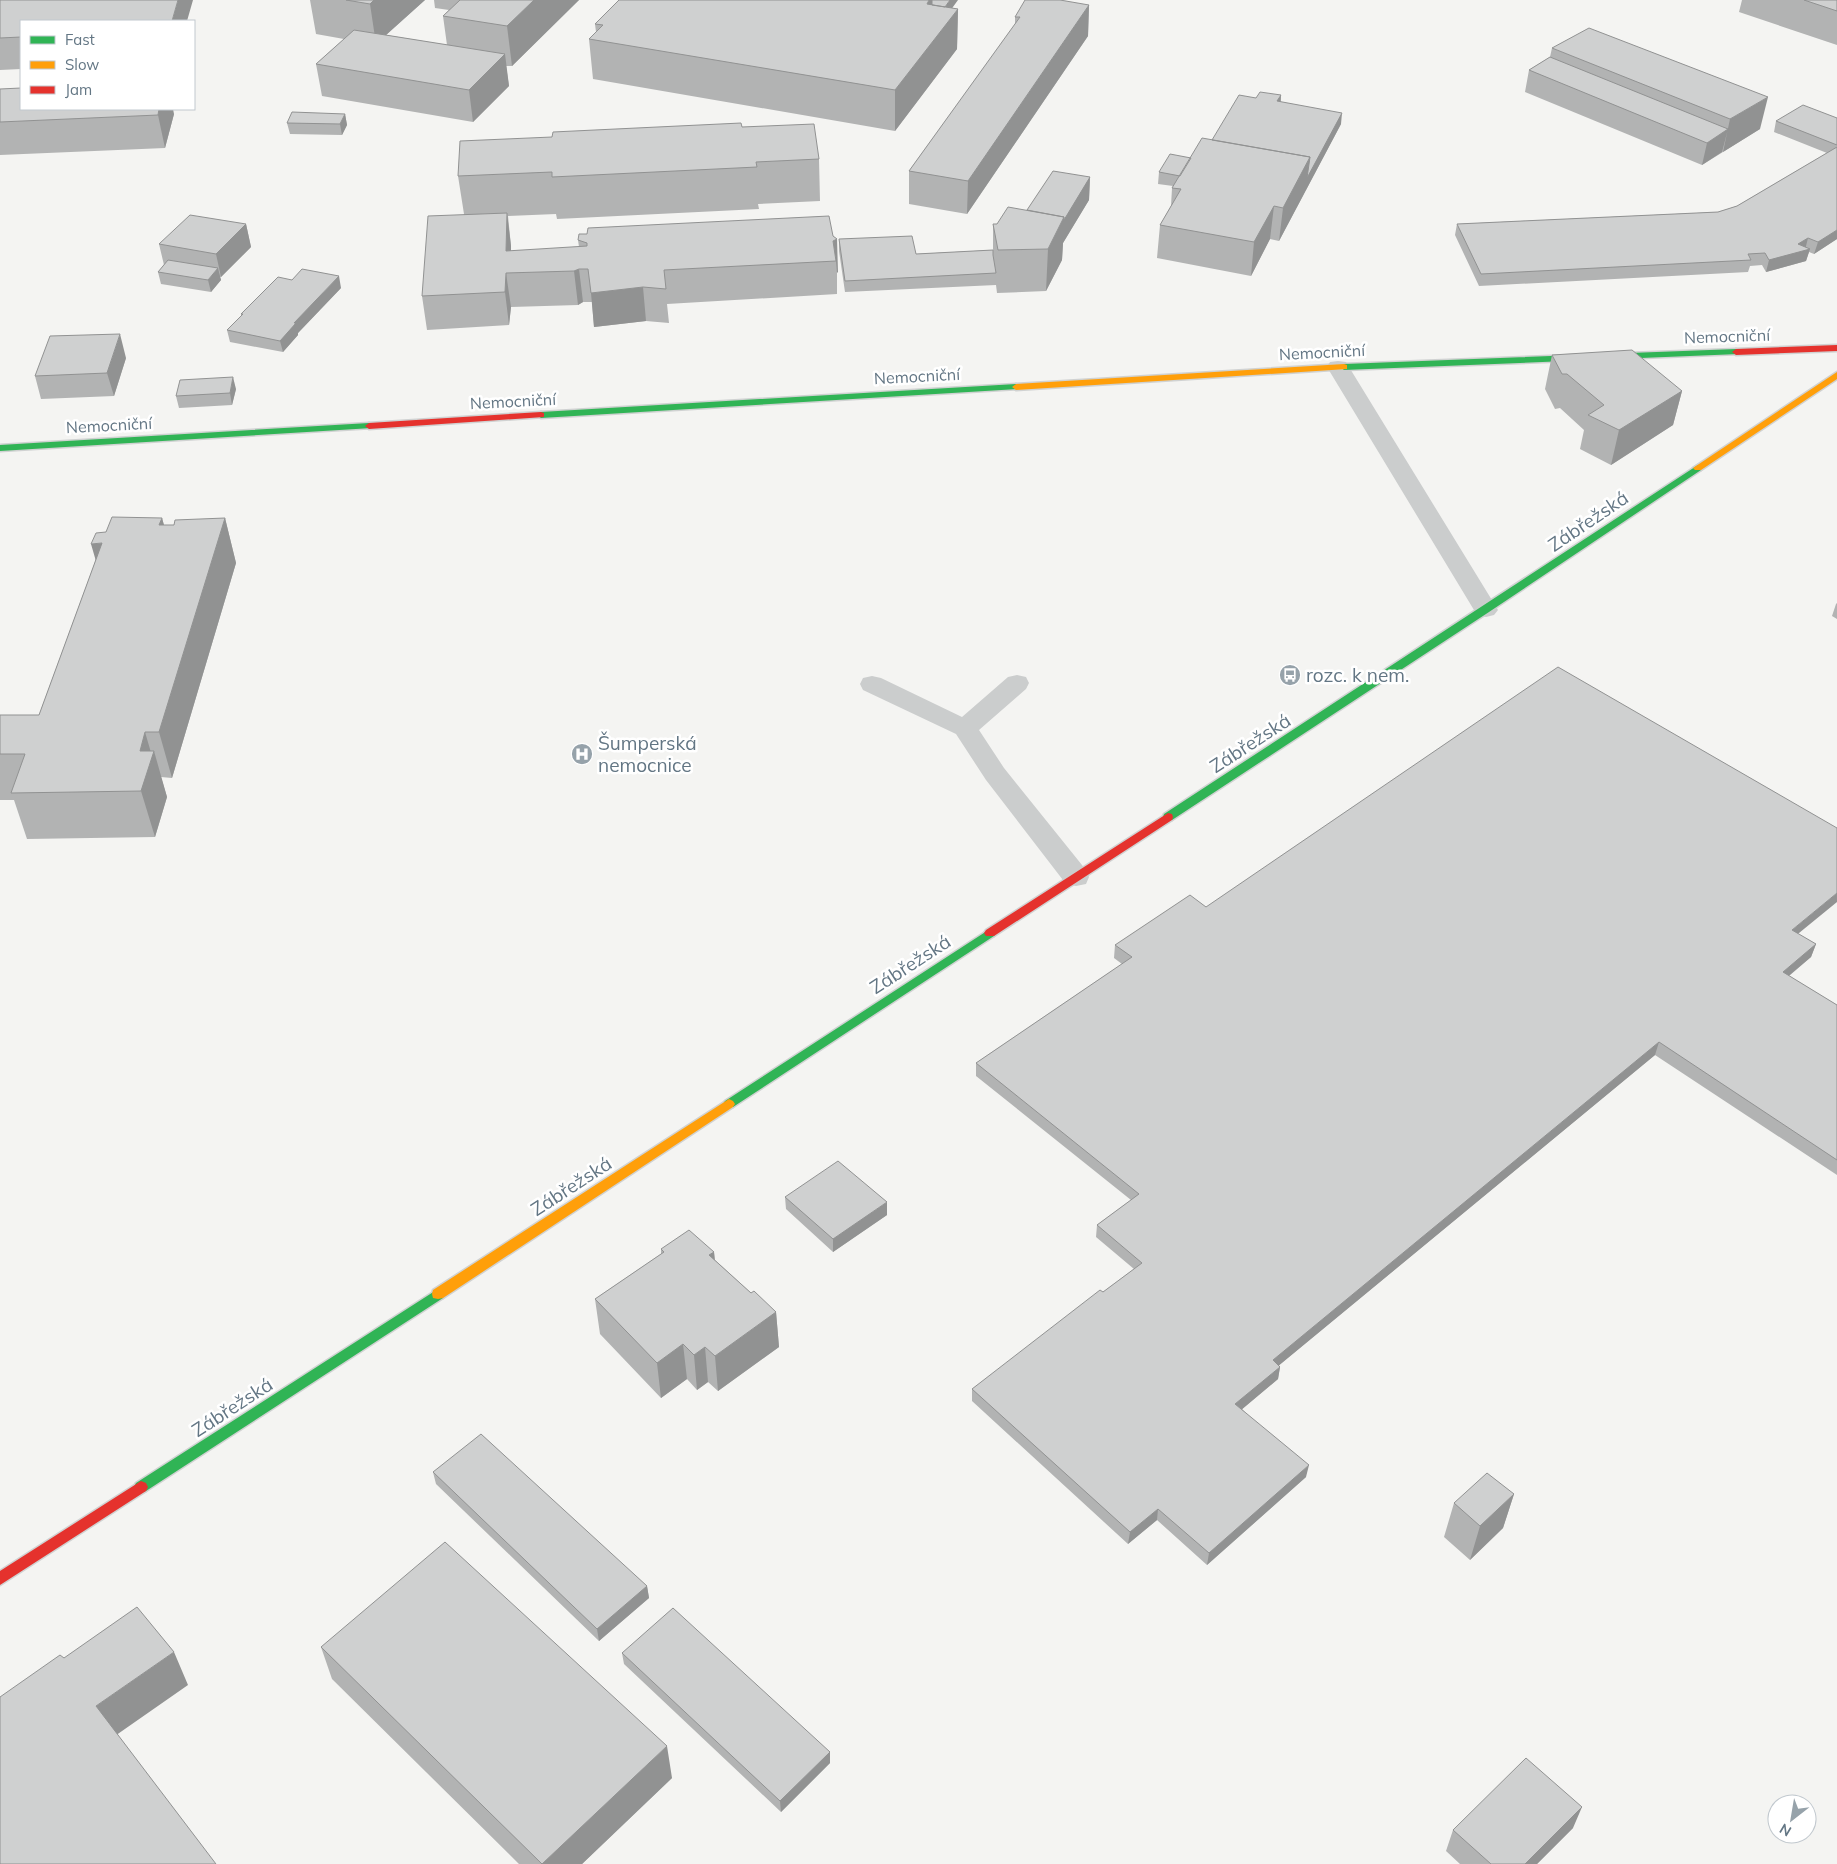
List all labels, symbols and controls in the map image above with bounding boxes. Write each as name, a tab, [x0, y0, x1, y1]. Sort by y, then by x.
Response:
legend	[20, 20, 195, 110]
text: Fast	[65, 30, 95, 49]
text: Slow	[65, 55, 99, 74]
text: Jam	[65, 80, 92, 99]
street label: Nemocniční	[1684, 324, 1772, 347]
street label: Nemocniční	[1279, 340, 1367, 364]
street label: Nemocniční	[874, 364, 962, 388]
street label: Nemocniční	[470, 389, 558, 413]
street label: Nemocniční	[66, 413, 154, 437]
street label: Zábřežská	[1543, 485, 1633, 557]
bus stop icon: rozc. k nem.	[1278, 663, 1302, 687]
place label: rozc. k nem.	[1306, 663, 1409, 687]
street label: Zábřežská	[1205, 708, 1295, 778]
place label: Šumperská nemocnice	[598, 731, 697, 777]
hospital icon: Šumperská nemocnice	[570, 742, 594, 766]
street label: Zábřežská	[865, 929, 955, 999]
street label: Zábřežská	[526, 1151, 616, 1221]
street label: Zábřežská	[187, 1372, 277, 1442]
north arrow	[1767, 1794, 1817, 1844]
text: N	[1776, 1820, 1794, 1841]

